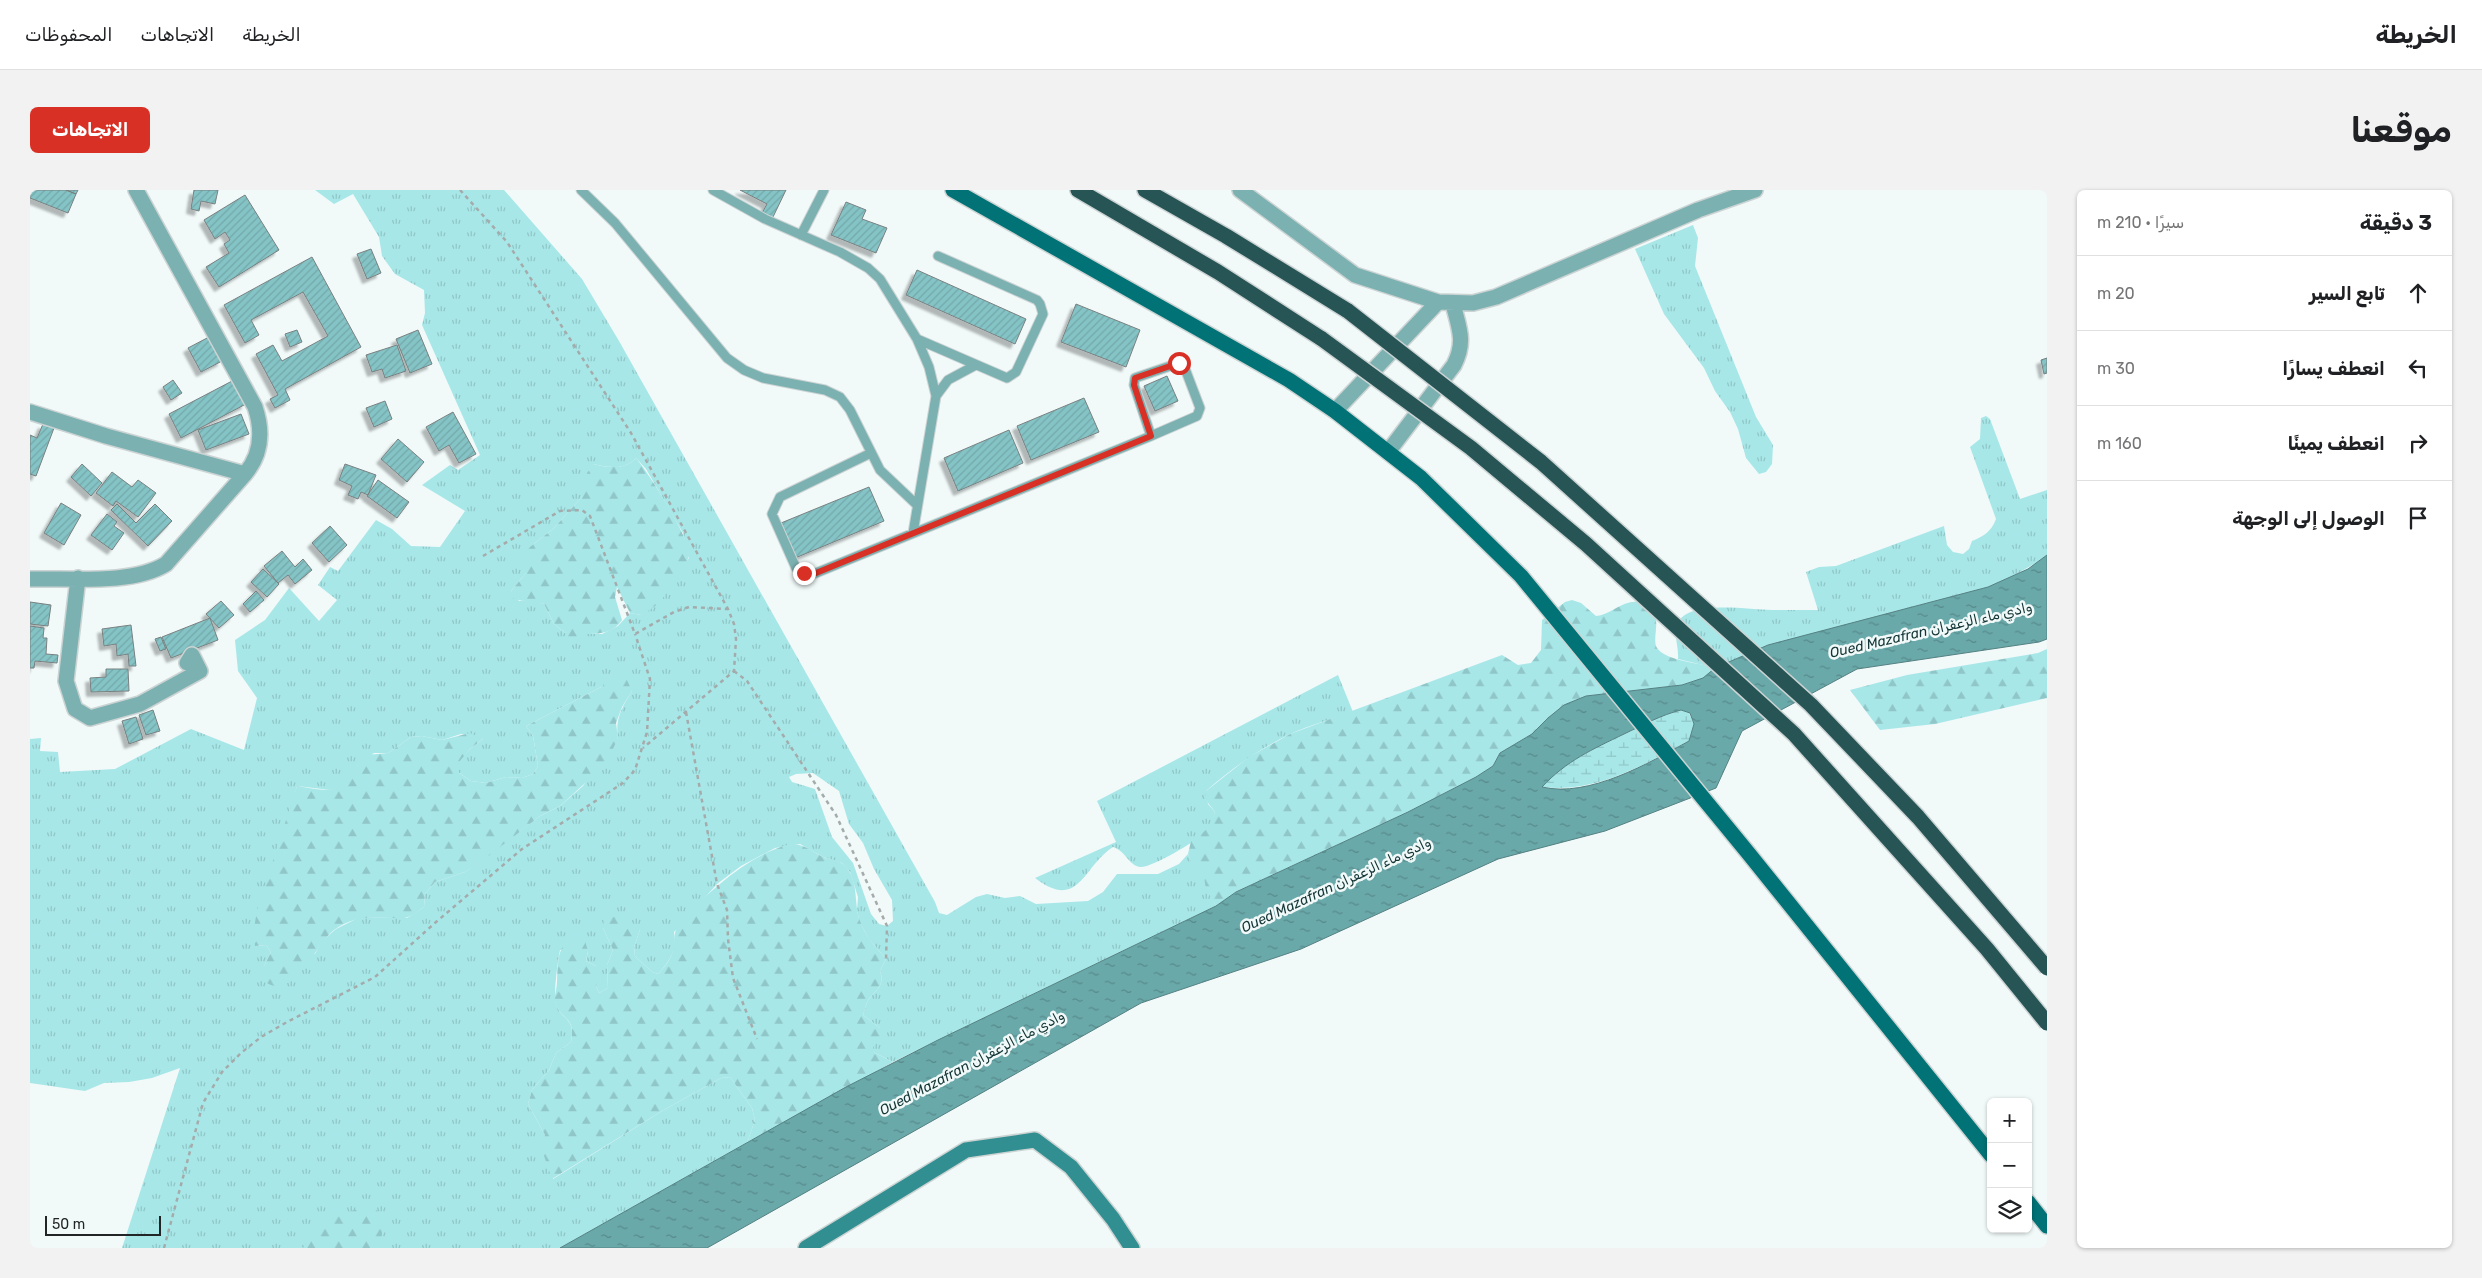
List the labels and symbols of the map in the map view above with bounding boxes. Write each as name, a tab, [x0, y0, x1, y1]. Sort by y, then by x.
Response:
route start	[1168, 352, 1191, 375]
route end	[793, 562, 816, 585]
water label: Oued Mazafran وادي ماء الزعفران	[1828, 598, 2034, 663]
water label: Oued Mazafran وادي ماء الزعفران	[1239, 834, 1434, 937]
water label: Oued Mazafran وادي ماء الزعفران	[877, 1007, 1068, 1120]
scale bar	[45, 1213, 161, 1236]

